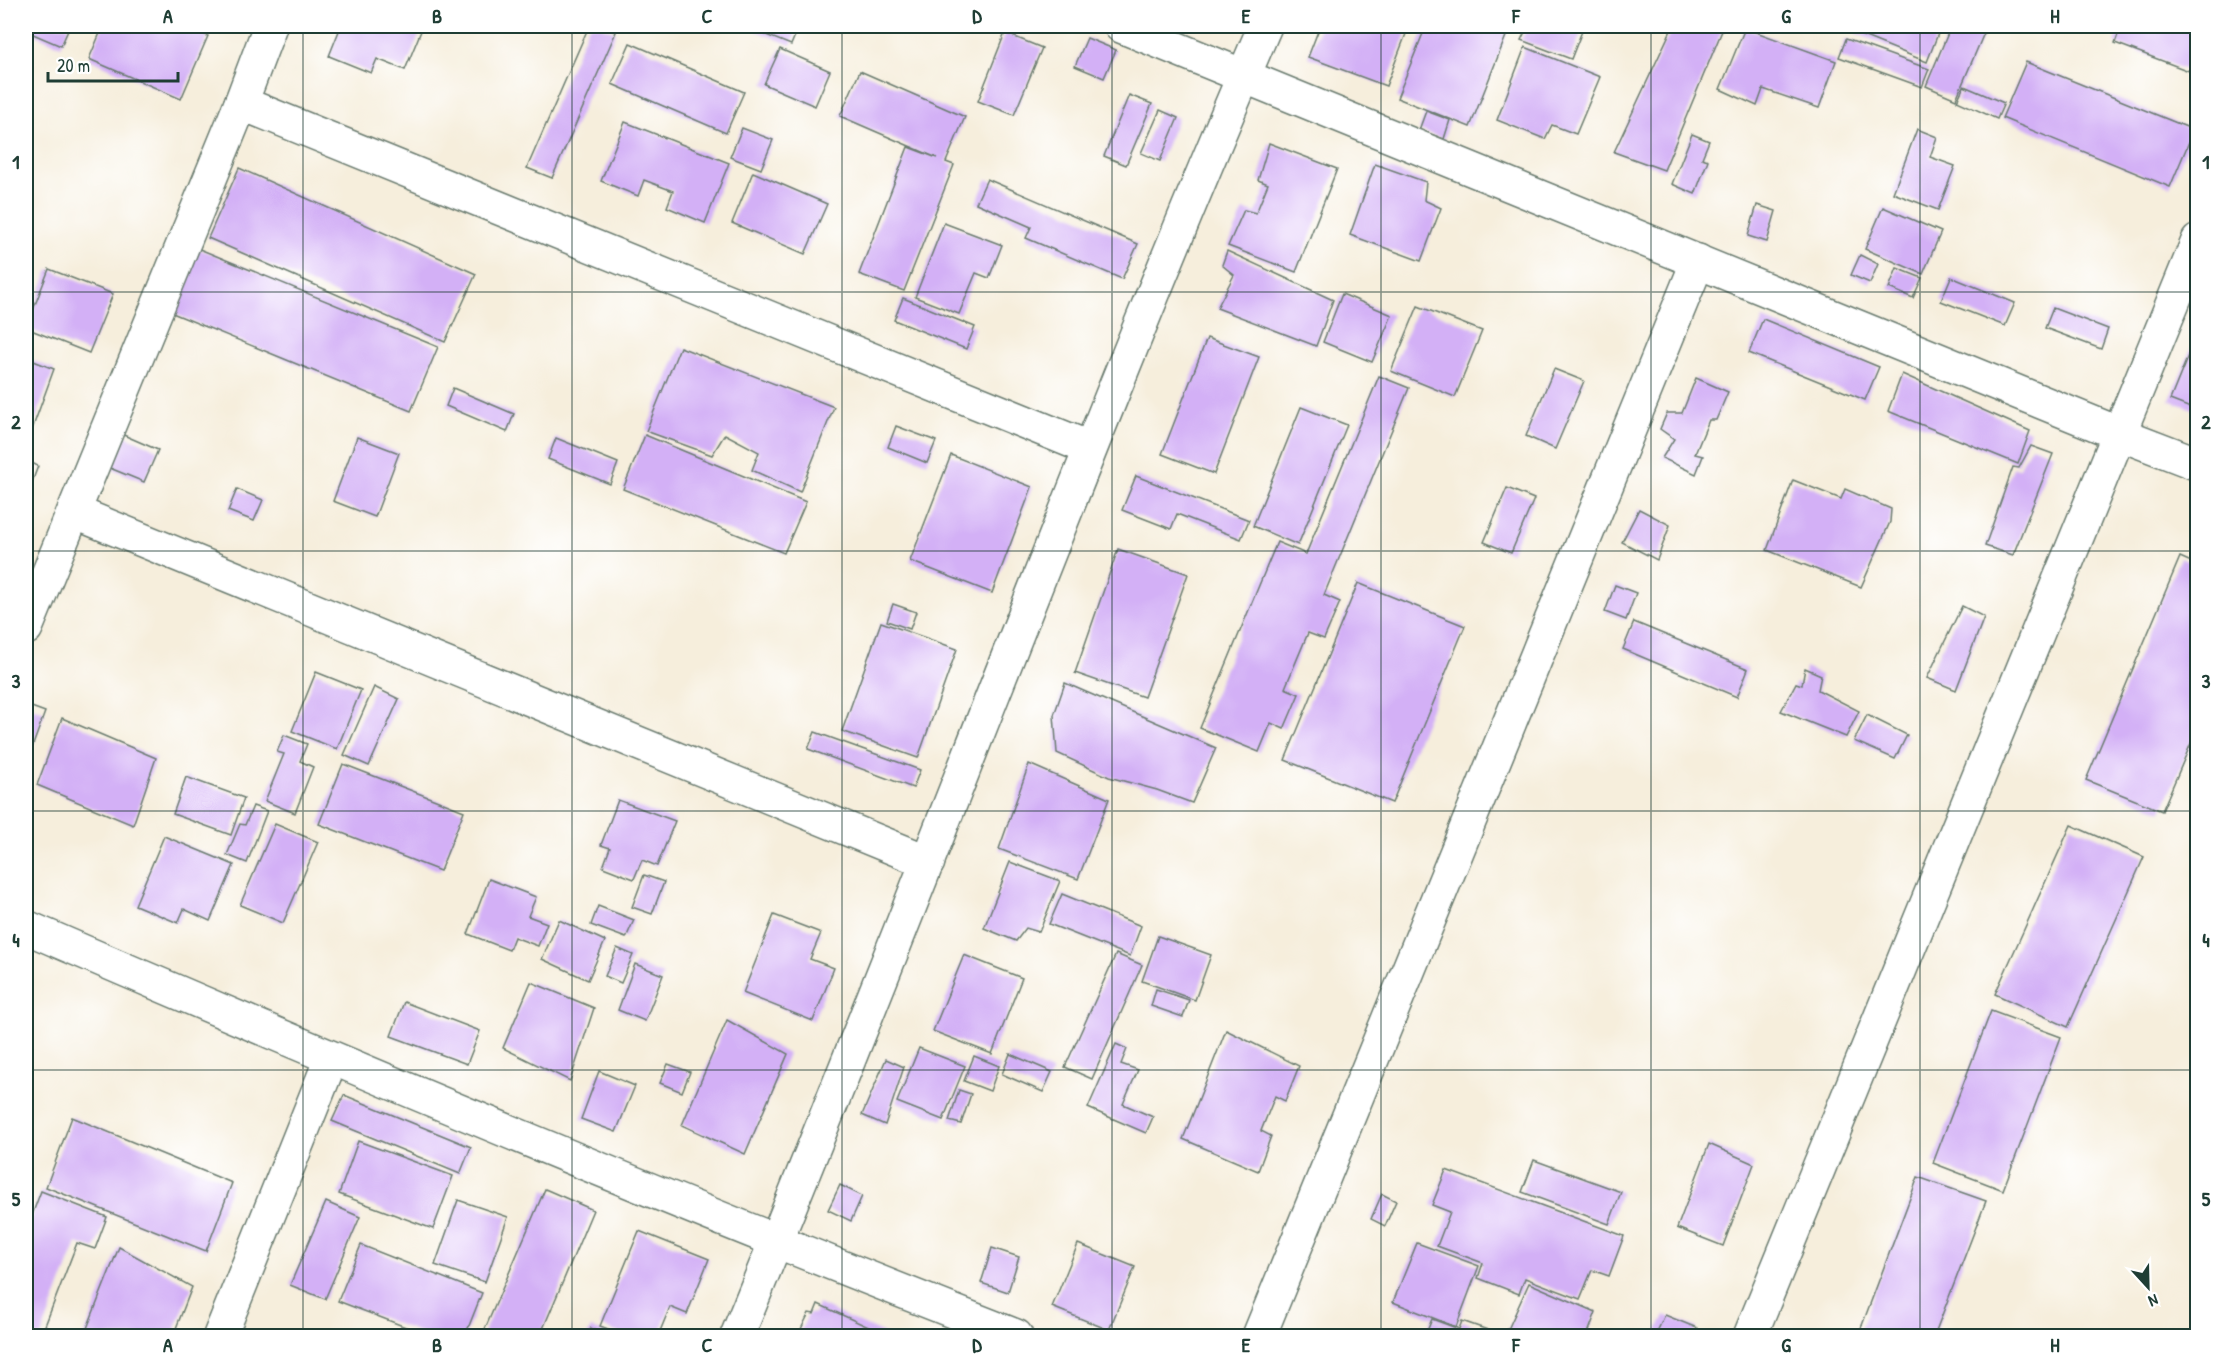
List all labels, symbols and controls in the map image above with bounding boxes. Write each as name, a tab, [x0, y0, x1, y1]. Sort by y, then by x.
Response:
text: A	[163, 2, 173, 29]
text: B	[432, 2, 442, 29]
text: C	[702, 2, 713, 29]
text: D	[972, 2, 982, 29]
text: E	[1242, 2, 1251, 29]
text: F	[1511, 2, 1521, 29]
text: G	[1781, 2, 1791, 29]
text: H	[2050, 2, 2060, 29]
scale bar	[48, 45, 178, 83]
text: 20 m	[57, 53, 90, 78]
text: 1	[12, 148, 20, 175]
text: 1	[2202, 148, 2210, 175]
text: 2	[11, 408, 21, 435]
text: 2	[2201, 408, 2211, 435]
text: 3	[12, 667, 21, 694]
text: 3	[2202, 667, 2211, 694]
text: 4	[12, 926, 20, 953]
text: 4	[2202, 926, 2210, 953]
text: 5	[12, 1185, 21, 1212]
text: 5	[2202, 1185, 2211, 1212]
north arrow	[2118, 1257, 2178, 1317]
text: N	[2145, 1289, 2162, 1313]
text: A	[163, 1331, 173, 1358]
text: B	[432, 1331, 442, 1358]
text: C	[702, 1331, 713, 1358]
text: D	[972, 1331, 982, 1358]
text: E	[1242, 1331, 1251, 1358]
text: F	[1511, 1331, 1521, 1358]
text: G	[1781, 1331, 1791, 1358]
text: H	[2050, 1331, 2060, 1358]

